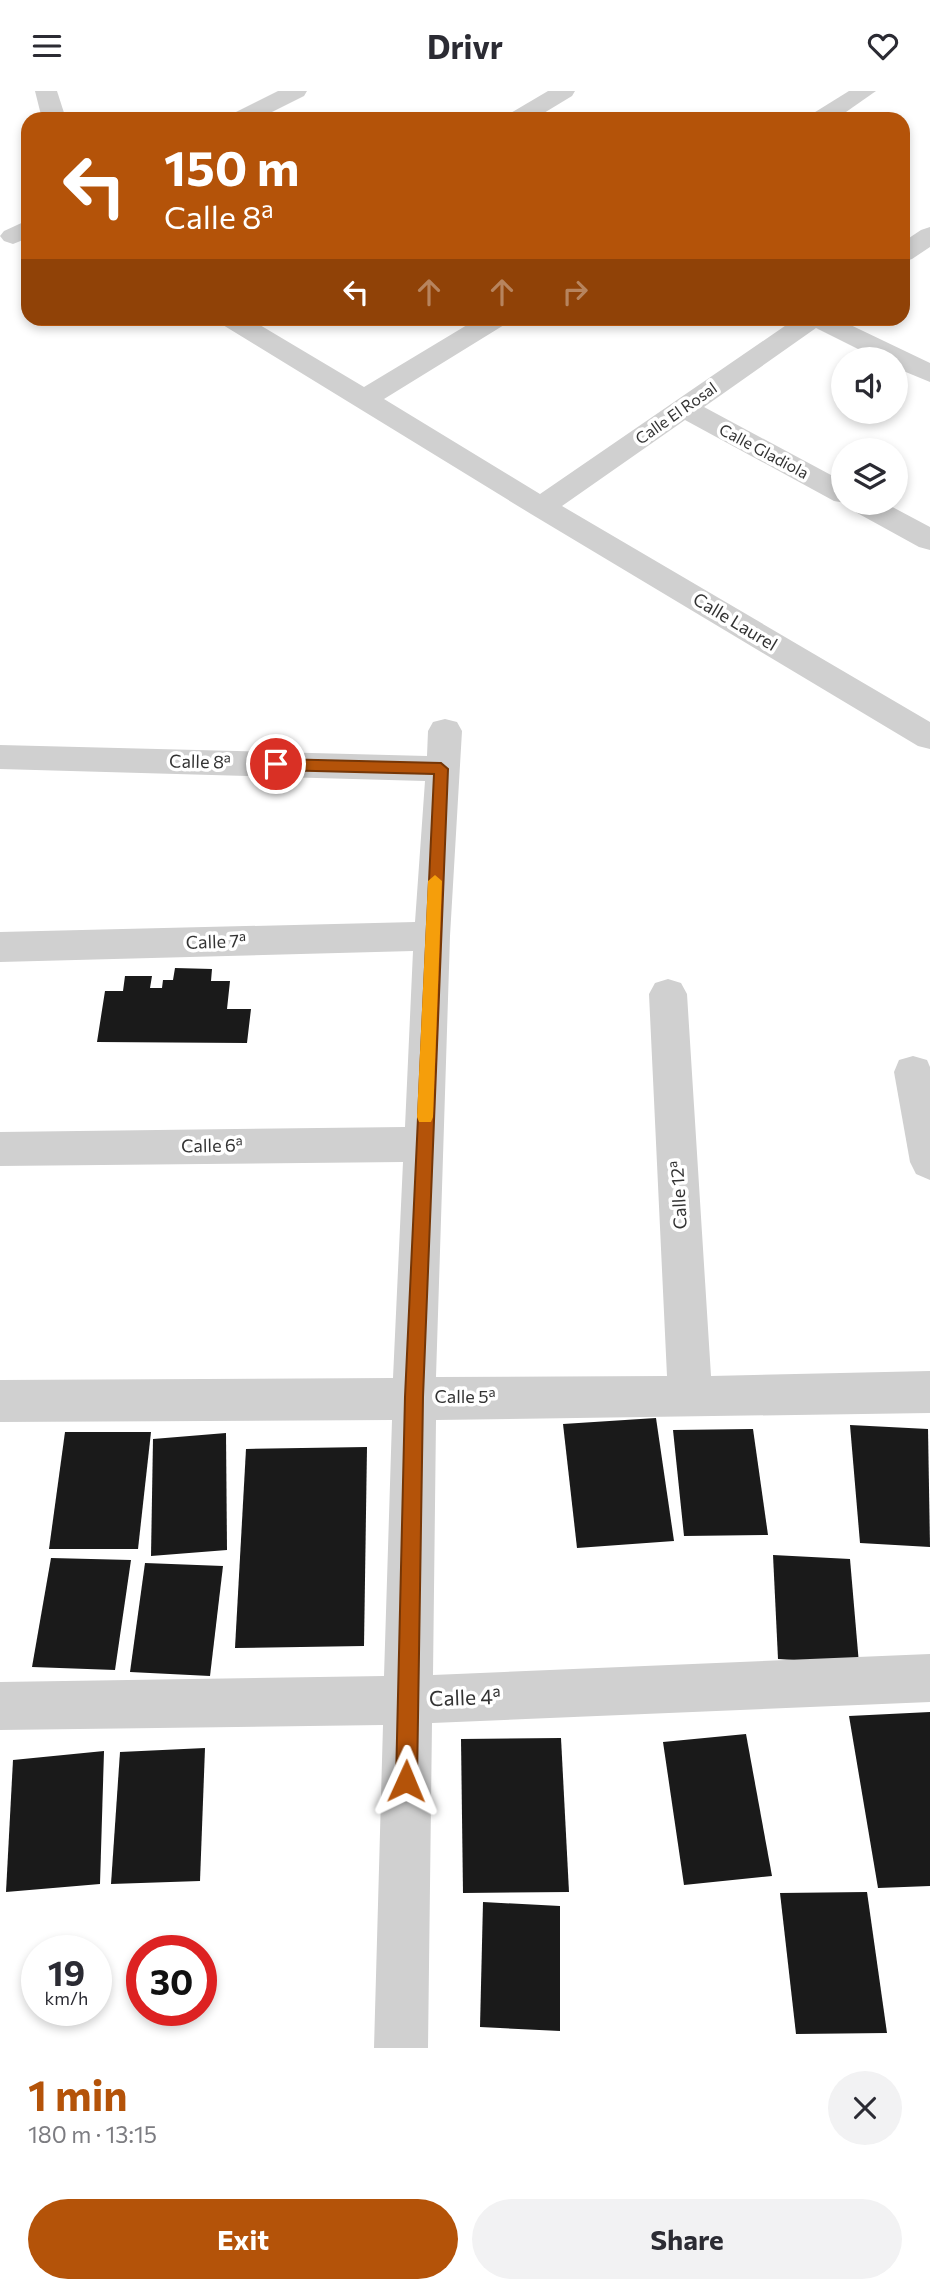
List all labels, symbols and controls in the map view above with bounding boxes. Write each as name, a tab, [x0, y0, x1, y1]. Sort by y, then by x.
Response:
text: Drivr	[427, 26, 503, 66]
icon: menu	[28, 27, 66, 65]
icon: heart	[864, 27, 902, 65]
text: 150 m	[164, 136, 299, 196]
icon: left	[49, 140, 140, 231]
text: Calle 8ª	[164, 196, 274, 236]
icon: left	[337, 273, 375, 311]
icon: ahead	[410, 273, 448, 311]
icon: ahead	[483, 273, 521, 311]
icon: right	[556, 273, 594, 311]
map controls	[831, 347, 908, 515]
button: sound	[831, 347, 908, 424]
street label: Calle El Rosal	[631, 378, 720, 448]
street label: Calle Gladiola	[716, 419, 812, 482]
button: layers	[831, 438, 908, 515]
street label: Calle Laurel	[689, 587, 782, 655]
pin	[246, 734, 306, 794]
icon: arrive	[257, 745, 295, 783]
street label: Calle 8ª	[169, 749, 231, 773]
street label: Calle 7ª	[185, 929, 247, 953]
street label: Calle 6ª	[181, 1133, 243, 1157]
street label: Calle 12ª	[665, 1160, 691, 1230]
street label: Calle 5ª	[434, 1385, 496, 1407]
street label: Calle 4ª	[429, 1683, 501, 1710]
position arrow	[369, 1744, 443, 1818]
speed limit sign: 30	[126, 1935, 217, 2026]
text: 19	[48, 1950, 85, 1993]
text: km/h	[45, 1987, 88, 2009]
text: 1 min	[28, 2068, 128, 2120]
button: close	[828, 2071, 902, 2145]
text: 180 m · 13:15	[28, 2120, 157, 2148]
button: Exit	[28, 2199, 458, 2279]
button: Share	[472, 2199, 902, 2279]

